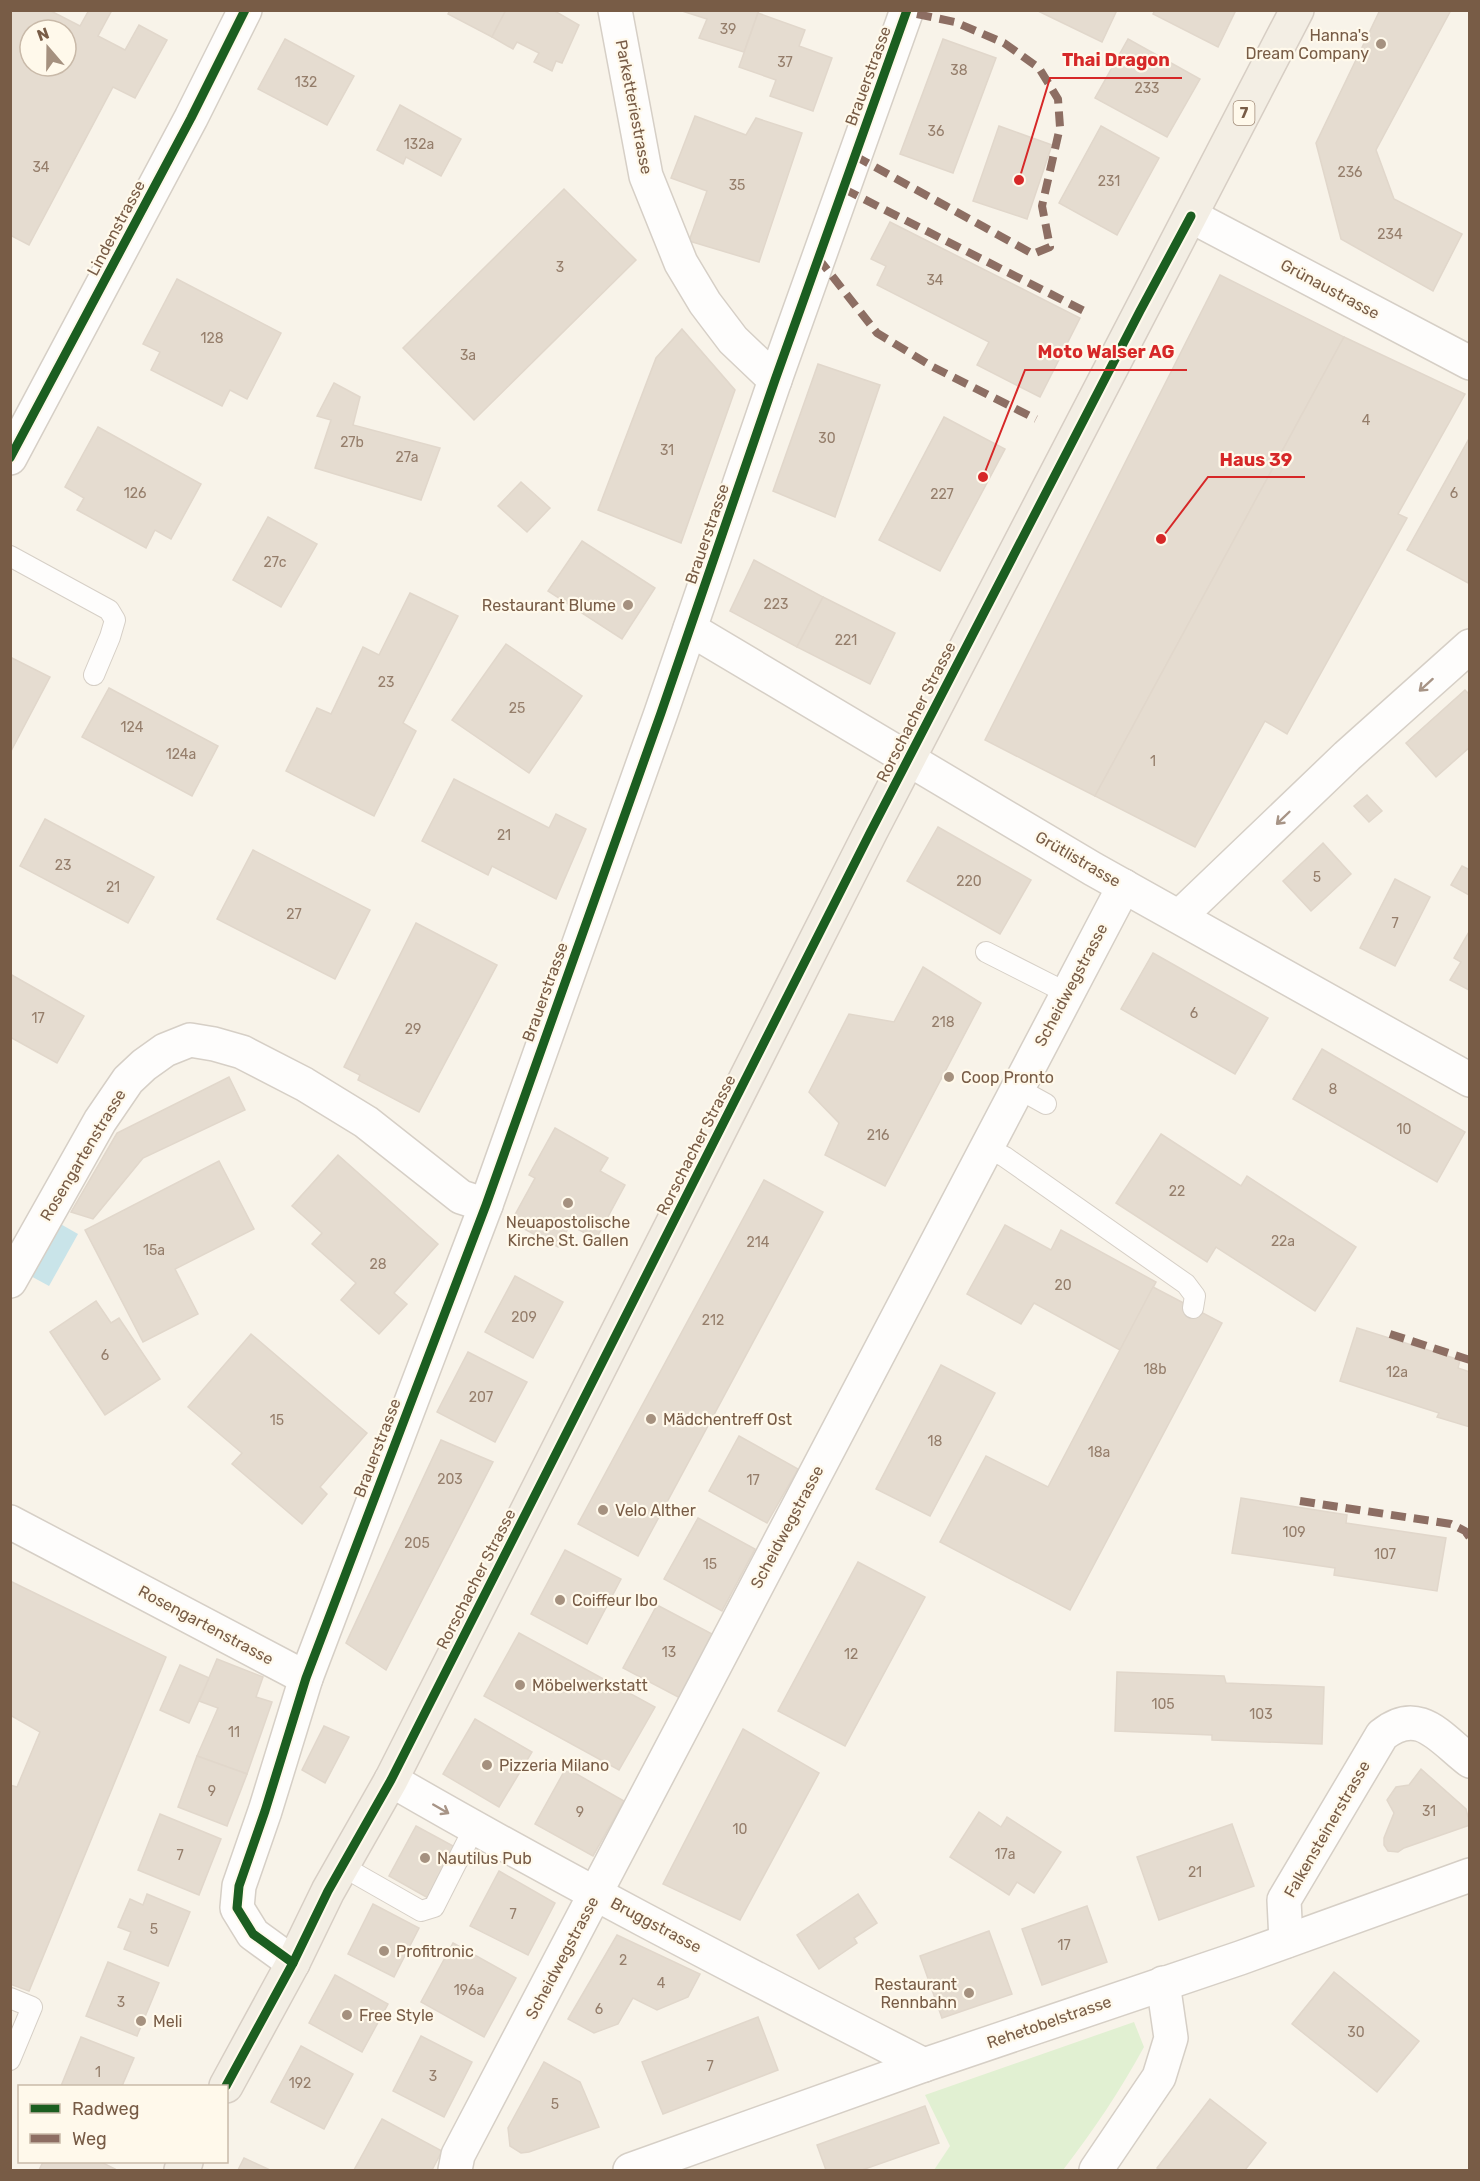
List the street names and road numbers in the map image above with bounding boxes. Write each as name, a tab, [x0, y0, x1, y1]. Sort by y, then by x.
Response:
street label: Brauerstrasse	[841, 24, 895, 128]
street label: Parketteriestrasse	[612, 38, 656, 176]
road number: 7	[1234, 101, 1254, 125]
street label: Lindenstrasse	[83, 177, 149, 279]
street label: Grünaustrasse	[1277, 255, 1383, 323]
street label: Brauerstrasse	[681, 481, 733, 587]
street label: Rorschacher Strasse	[872, 639, 960, 785]
street label: Grütlistrasse	[1032, 827, 1124, 891]
street label: Scheidwegstrasse	[1031, 920, 1111, 1050]
street label: Brauerstrasse	[518, 940, 572, 1044]
street label: Rorschacher Strasse	[652, 1072, 740, 1218]
street label: Rosengartenstrasse	[36, 1086, 130, 1224]
street label: Brauerstrasse	[349, 1396, 405, 1500]
street label: Scheidwegstrasse	[747, 1462, 827, 1592]
street label: Rorschacher Strasse	[432, 1506, 520, 1652]
street label: Rosengartenstrasse	[135, 1581, 277, 1669]
street label: Falkensteinerstrasse	[1280, 1757, 1374, 1901]
street label: Scheidwegstrasse	[522, 1893, 602, 2023]
street label: Bruggstrasse	[607, 1893, 705, 1957]
street label: Rehetobelstrasse	[984, 1992, 1114, 2052]

